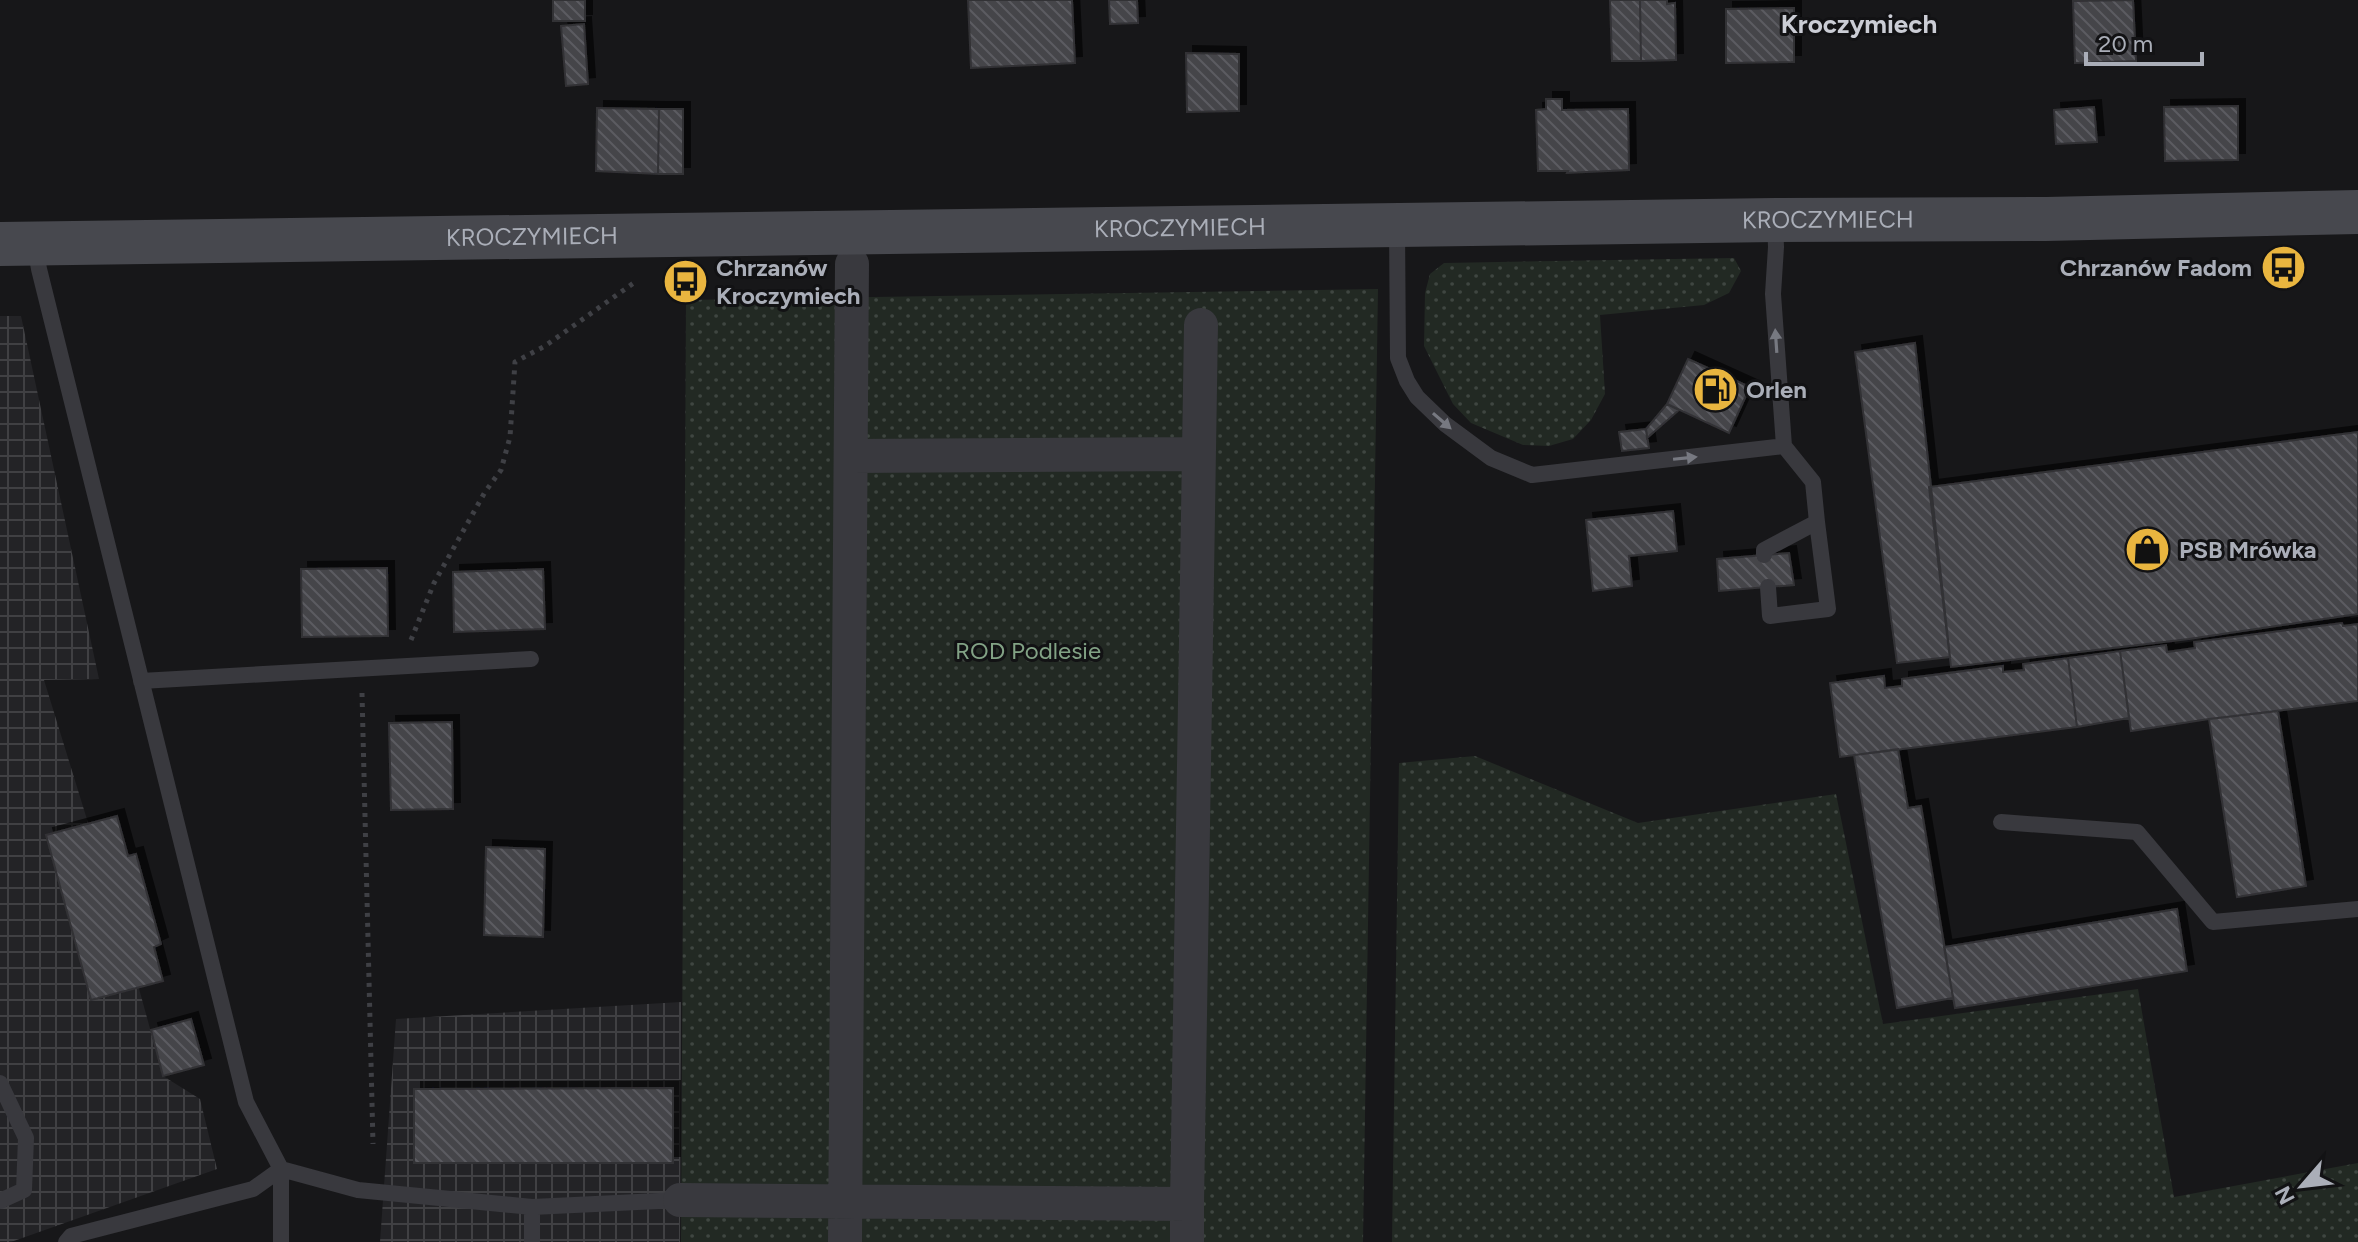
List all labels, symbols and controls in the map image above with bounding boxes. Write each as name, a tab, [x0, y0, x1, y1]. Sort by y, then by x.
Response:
district label: Kroczymiech	[1781, 8, 1937, 40]
scale bar	[2086, 16, 2202, 66]
text: 20 m	[2098, 29, 2153, 58]
street label: KROCZYMIECH	[1742, 204, 1914, 234]
street label: KROCZYMIECH	[1094, 212, 1266, 243]
street label: KROCZYMIECH	[446, 221, 618, 252]
bus stop icon: Chrzanów Fadom	[2259, 244, 2307, 292]
place label: Chrzanów Kroczymiech	[716, 253, 861, 310]
place label: Chrzanów Fadom	[2060, 253, 2252, 282]
bus stop icon: Chrzanów Kroczymiech	[661, 258, 709, 306]
one-way arrow	[1770, 328, 1783, 353]
fuel station icon: Orlen	[1691, 366, 1739, 414]
place label: Orlen	[1746, 375, 1807, 404]
one-way arrow	[1433, 411, 1452, 429]
one-way arrow	[1673, 451, 1698, 464]
shop icon: PSB Mrówka	[2124, 526, 2172, 574]
place label: PSB Mrówka	[2179, 535, 2317, 564]
park label: ROD Podlesie	[955, 636, 1101, 665]
north arrow	[2262, 1146, 2342, 1226]
text: N	[2269, 1181, 2301, 1209]

